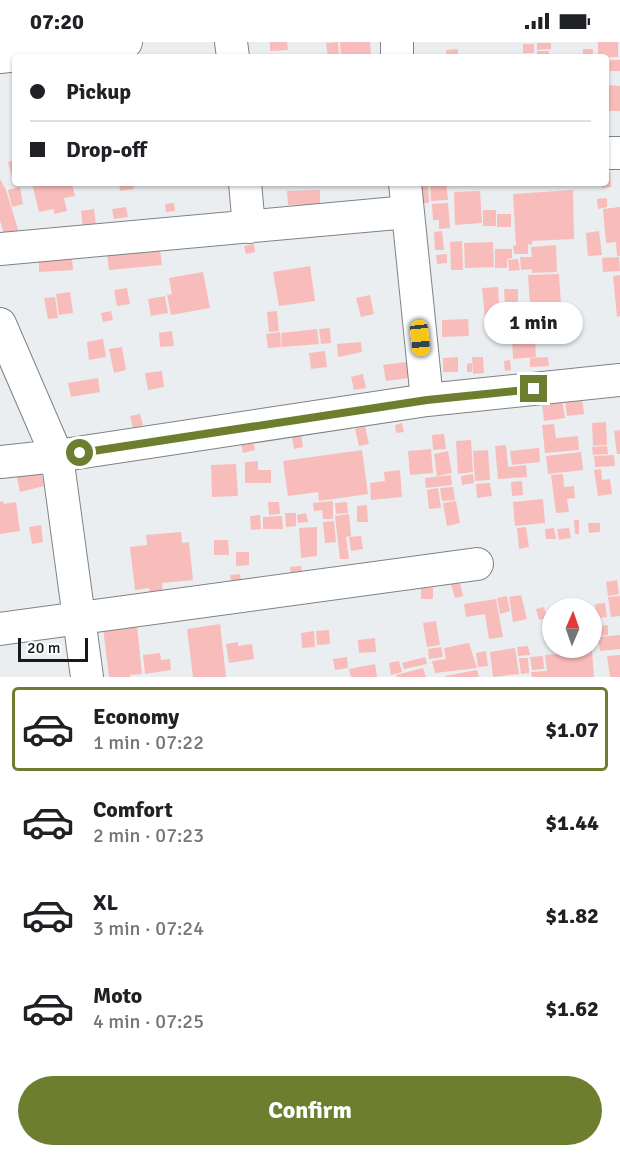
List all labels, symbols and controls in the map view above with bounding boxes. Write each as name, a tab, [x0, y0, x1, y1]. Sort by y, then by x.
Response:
text: 07:20	[30, 8, 84, 35]
text: Pickup	[66, 78, 131, 105]
text: Drop-off	[66, 136, 147, 163]
callout: 1 min	[484, 302, 584, 344]
text: 1 min	[509, 310, 558, 335]
car	[409, 319, 431, 357]
route end	[520, 375, 547, 402]
route start	[66, 439, 93, 466]
north arrow	[542, 598, 602, 658]
map controls	[542, 598, 602, 658]
scale bar	[18, 635, 88, 662]
text: 20 m	[27, 638, 61, 658]
icon: car	[21, 702, 75, 756]
text: Economy	[93, 703, 179, 730]
text: $1.07	[545, 716, 599, 743]
text: 1 min · 07:22	[93, 730, 204, 755]
icon: car	[21, 795, 75, 849]
text: Comfort	[93, 796, 173, 823]
text: $1.44	[545, 809, 599, 836]
text: 2 min · 07:23	[93, 823, 204, 848]
icon: car	[21, 888, 75, 942]
text: XL	[93, 889, 118, 916]
text: $1.82	[545, 902, 599, 929]
text: 3 min · 07:24	[93, 916, 204, 941]
icon: car	[21, 981, 75, 1035]
text: Moto	[93, 982, 142, 1009]
text: $1.62	[545, 995, 599, 1022]
text: 4 min · 07:25	[93, 1009, 204, 1034]
button: Confirm	[18, 1076, 602, 1145]

